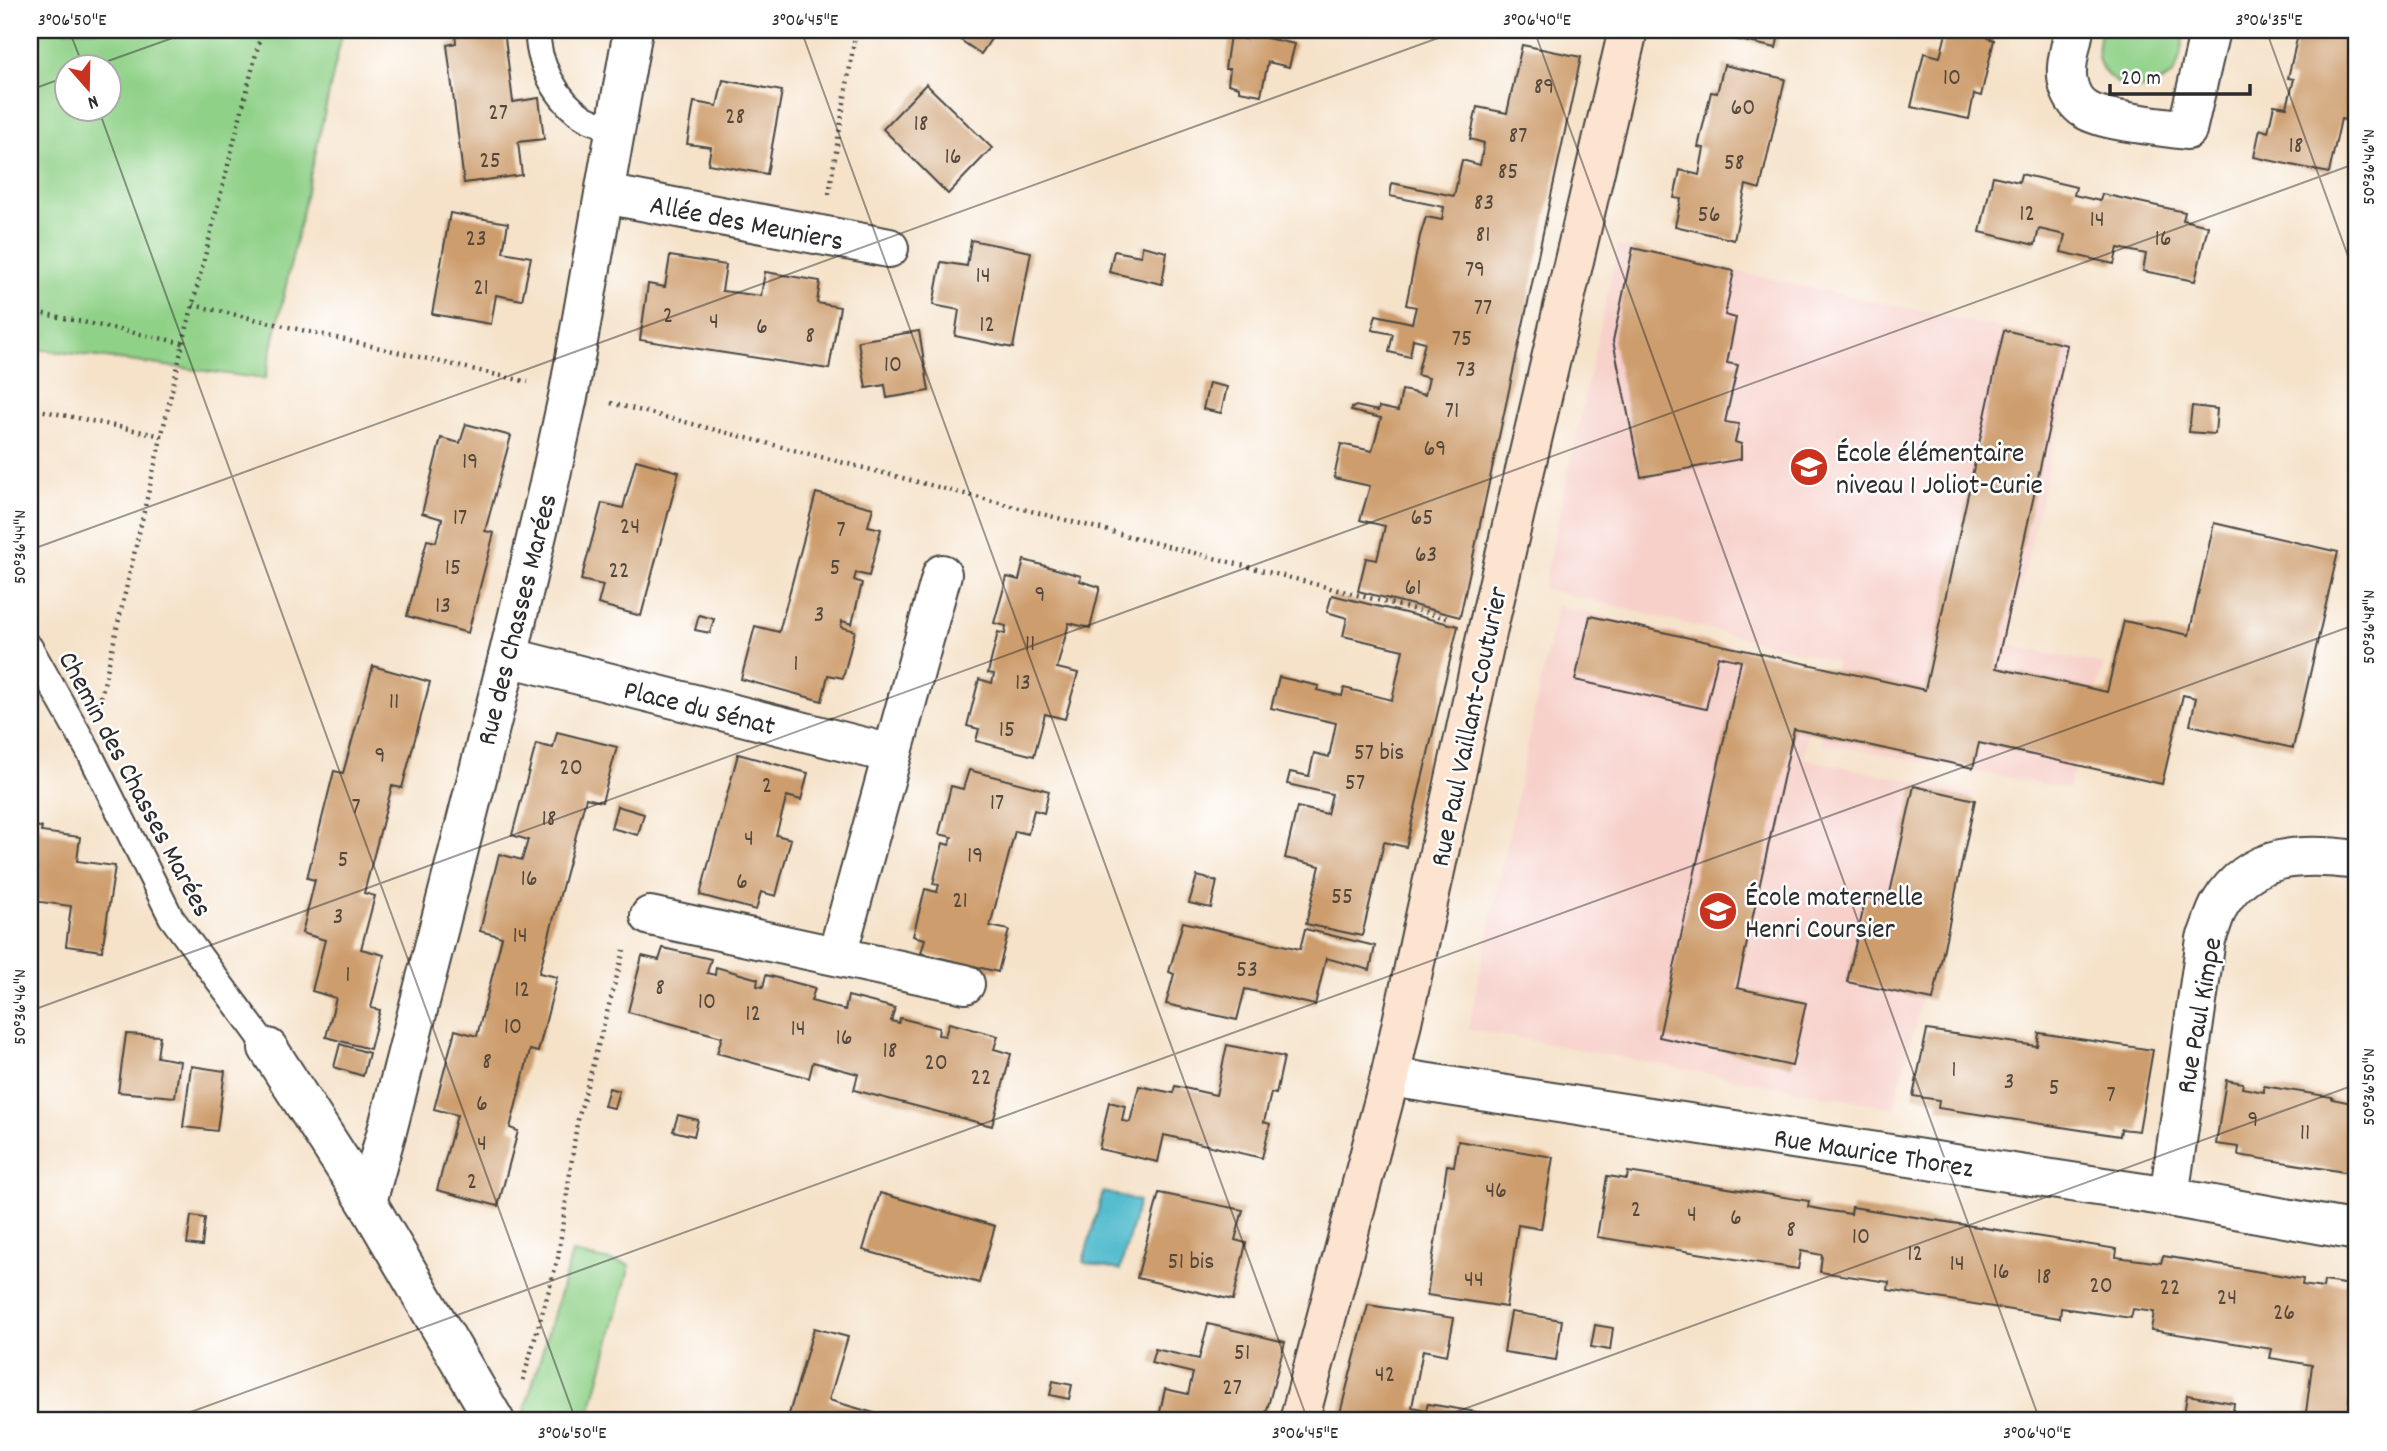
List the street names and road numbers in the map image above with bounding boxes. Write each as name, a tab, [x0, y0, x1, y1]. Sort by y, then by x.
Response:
street label: Allée des Meuniers	[646, 188, 846, 264]
street label: Rue des Chasses Marées	[469, 490, 570, 750]
street label: Rue Paul Vaillant-Couturier	[1423, 583, 1521, 871]
street label: Chemin des Chasses Marées	[45, 645, 220, 926]
street label: Place du Sénat	[619, 673, 779, 749]
street label: Rue Paul Kimpe	[2169, 935, 2235, 1097]
street label: Rue Maurice Thorez	[1771, 1120, 1976, 1191]

